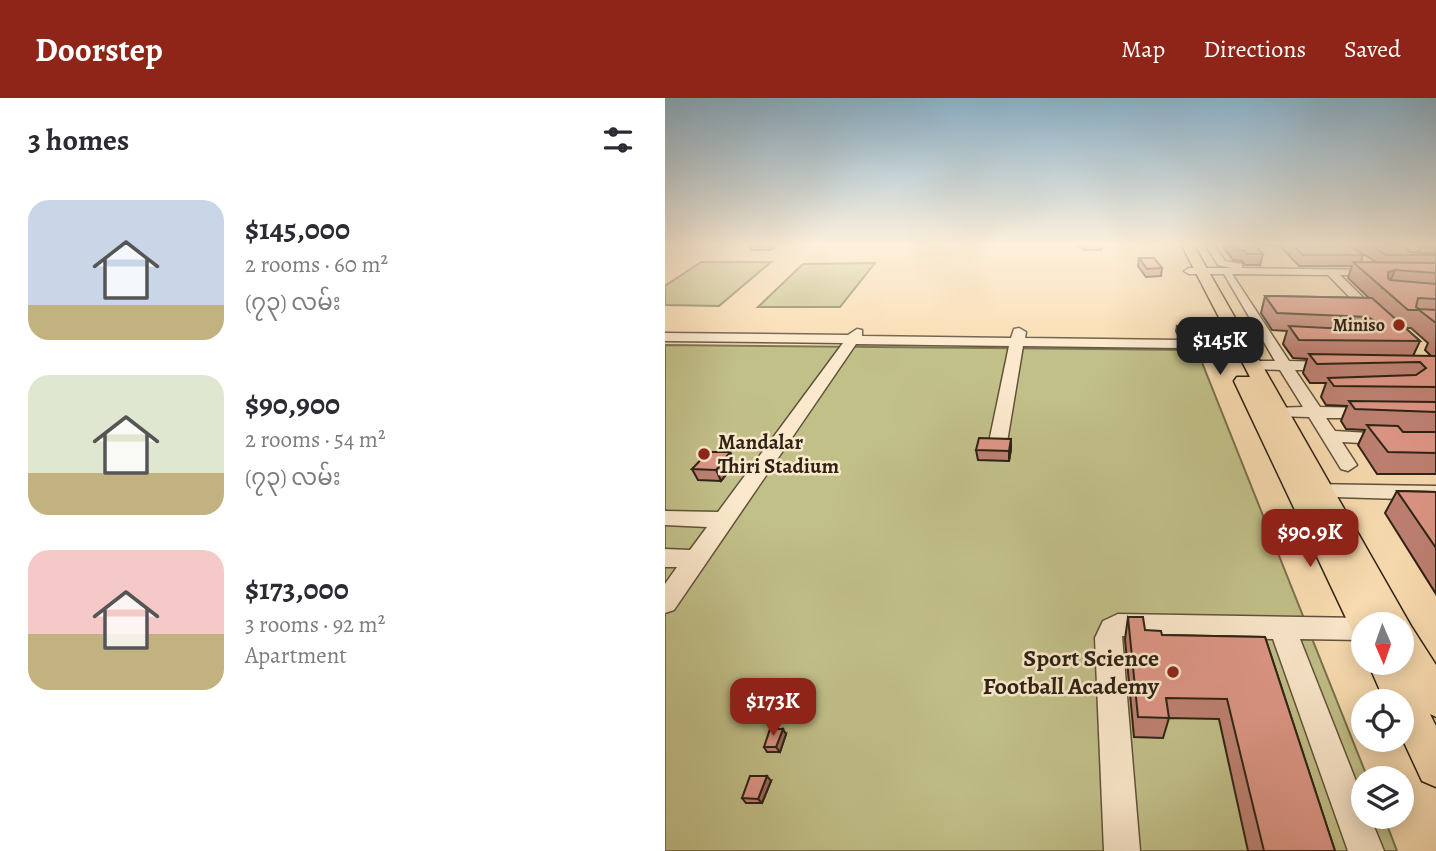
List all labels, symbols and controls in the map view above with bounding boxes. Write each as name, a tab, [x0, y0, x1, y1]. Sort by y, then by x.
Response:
text: Doorstep	[35, 27, 163, 72]
text: Map	[1121, 33, 1165, 65]
text: Directions	[1203, 33, 1306, 65]
text: Saved	[1344, 33, 1401, 65]
text: 3 homes	[28, 120, 129, 160]
icon: filters	[599, 121, 637, 159]
text: $145,000	[245, 209, 350, 249]
icon: home	[84, 228, 168, 312]
text: 2 rooms · 60 m²	[245, 249, 388, 280]
text: (၇၃) လမ်း	[245, 287, 341, 318]
place label: Miniso	[1333, 313, 1385, 337]
pin: $145K	[1171, 317, 1269, 377]
marker: Miniso	[1391, 317, 1407, 333]
text: $145K	[1193, 324, 1247, 355]
text: $90,900	[245, 384, 340, 424]
icon: home	[84, 403, 168, 487]
text: 2 rooms · 54 m²	[245, 424, 386, 455]
place label: Mandalar Thiri Stadium	[718, 428, 839, 480]
marker: Mandalar Thiri Stadium	[696, 446, 712, 462]
text: (၇၃) လမ်း	[245, 462, 341, 493]
pin: $90.9K	[1253, 510, 1367, 569]
text: $90.9K	[1277, 516, 1343, 547]
text: $173,000	[245, 569, 349, 609]
icon: home	[84, 578, 168, 662]
text: 3 rooms · 92 m²	[245, 609, 385, 640]
north arrow	[1351, 612, 1414, 676]
map controls	[1351, 612, 1414, 829]
text: Apartment	[245, 640, 347, 671]
place label: Sport Science Football Academy	[983, 642, 1160, 702]
marker: Sport Science Football Academy	[1165, 664, 1181, 680]
pin: $173K	[724, 678, 822, 738]
text: $173K	[746, 685, 800, 716]
button: locate	[1351, 689, 1414, 752]
button: layers	[1351, 766, 1414, 829]

